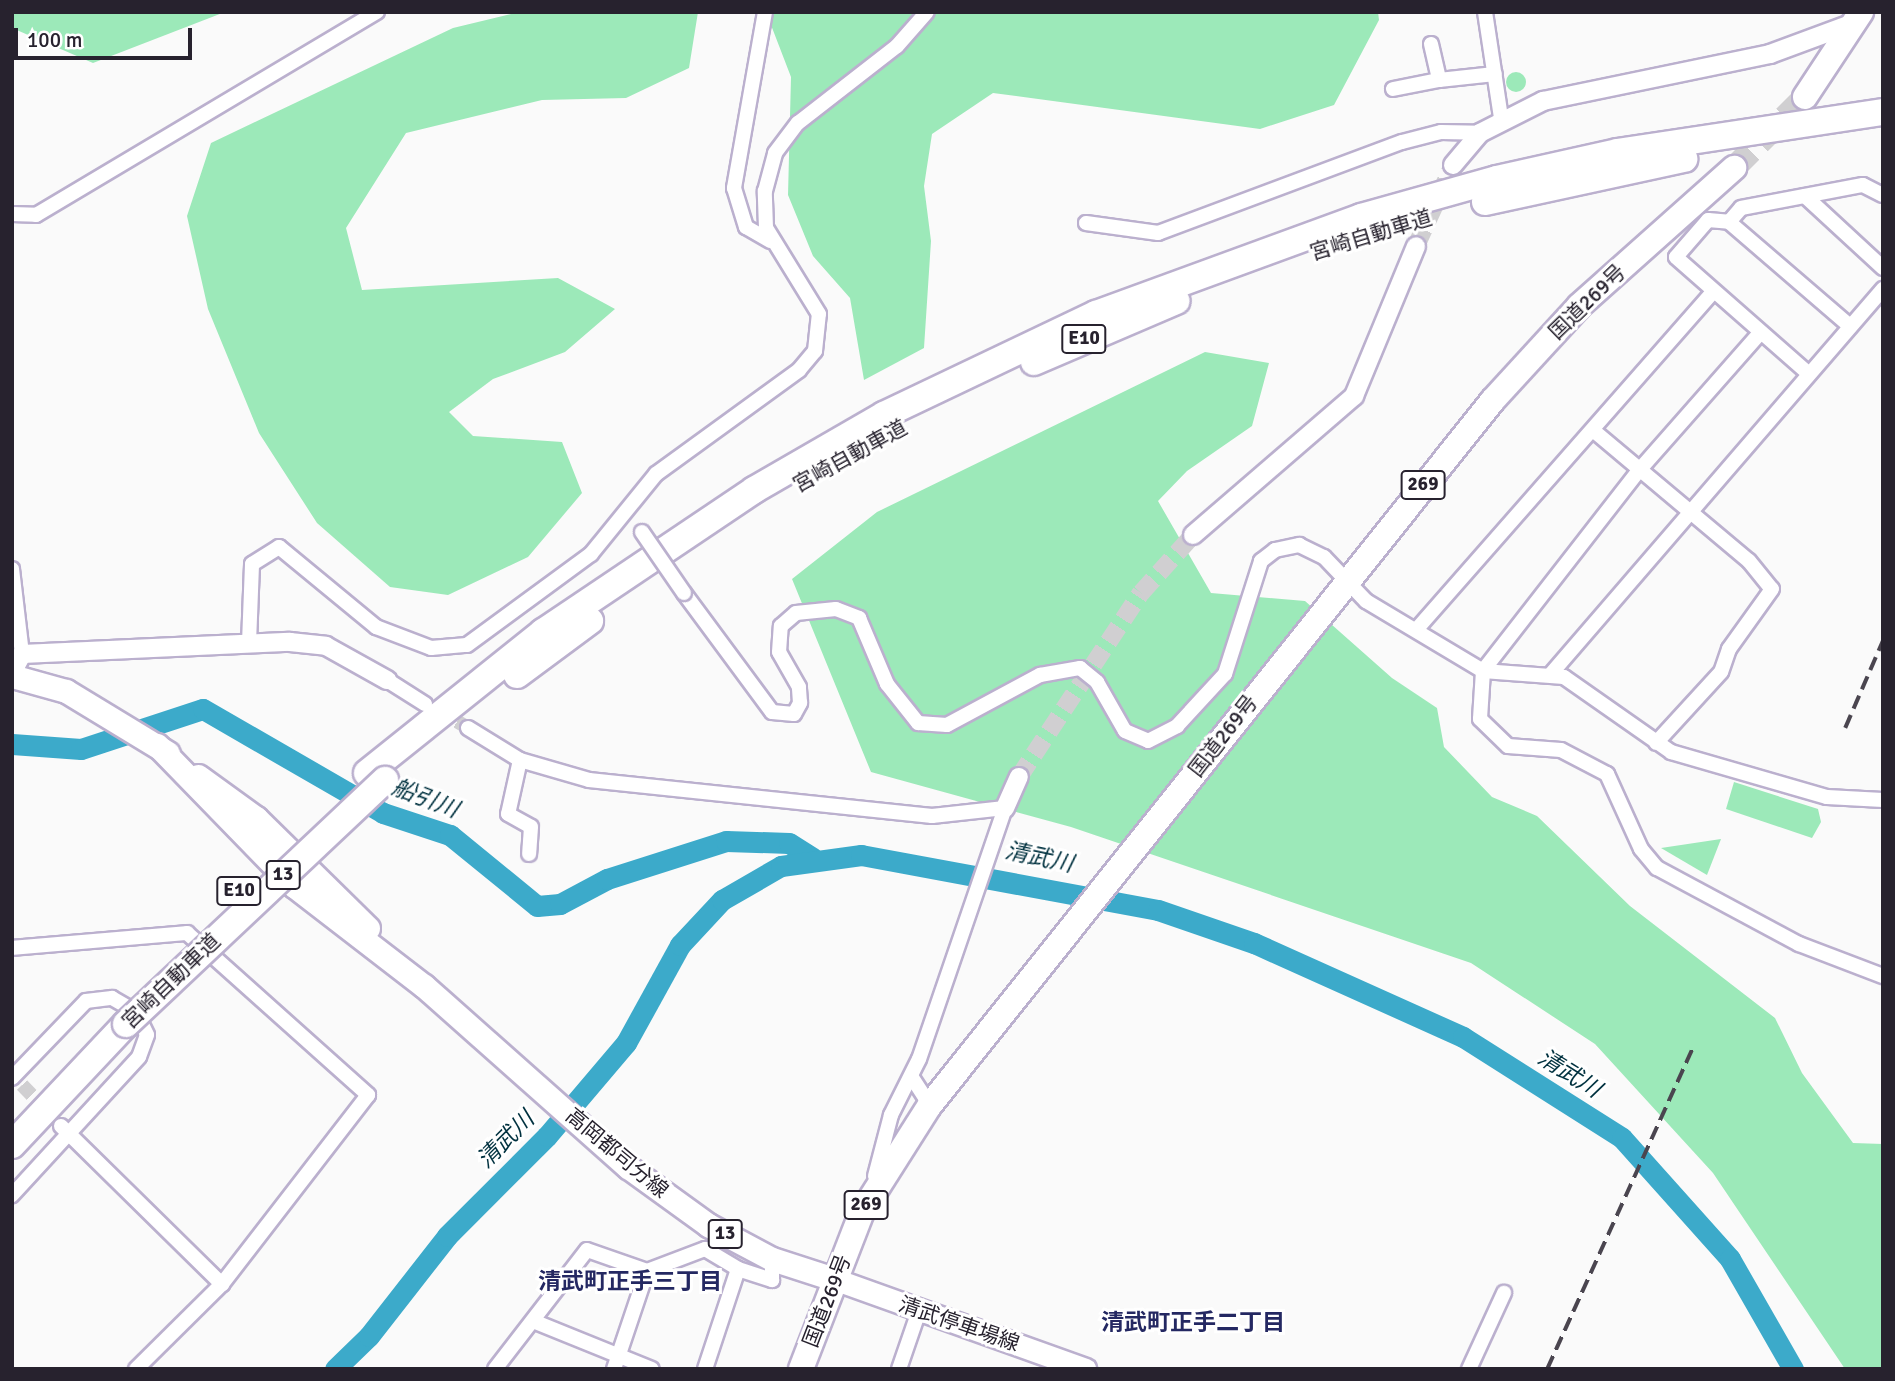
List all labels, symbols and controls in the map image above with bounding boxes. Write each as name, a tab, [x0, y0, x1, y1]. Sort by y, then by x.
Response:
scale bar	[18, 14, 196, 58]
text: 100 m	[27, 27, 82, 53]
street label: 宮崎自動車道	[1307, 205, 1435, 265]
street label: 国道269号	[1543, 259, 1631, 345]
road number: E10	[1061, 324, 1107, 354]
street label: 宮崎自動車道	[789, 414, 911, 498]
road number: 269	[1400, 470, 1446, 500]
street label: 国道269号	[1183, 690, 1263, 782]
water label: 船引川	[388, 774, 462, 824]
water label: 清武川	[1002, 837, 1076, 879]
road number: 13	[266, 860, 300, 890]
road number: E10	[216, 876, 262, 906]
street label: 宮崎自動車道	[117, 928, 225, 1034]
water label: 清武川	[1532, 1044, 1606, 1104]
street label: 高岡都司分線	[561, 1103, 673, 1203]
water label: 清武川	[472, 1106, 540, 1174]
road number: 269	[843, 1190, 889, 1220]
road number: 13	[708, 1218, 742, 1250]
street label: 国道269号	[798, 1251, 856, 1351]
district label: 清武町正手三丁目	[538, 1268, 722, 1296]
street label: 清武停車場線	[895, 1292, 1023, 1356]
district label: 清武町正手二丁目	[1101, 1309, 1285, 1337]

